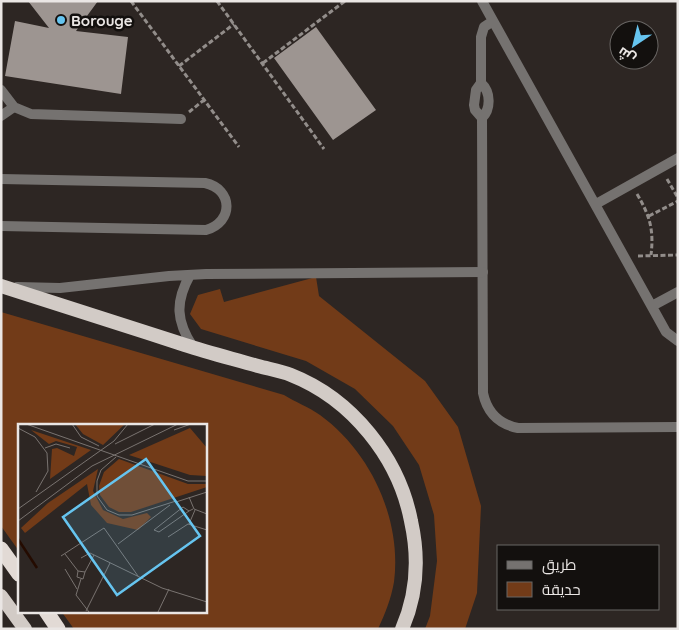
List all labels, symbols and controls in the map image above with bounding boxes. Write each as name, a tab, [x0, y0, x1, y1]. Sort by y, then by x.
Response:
place label: Borouge	[71, 11, 133, 30]
marker: Borouge	[55, 14, 67, 26]
north arrow	[609, 20, 659, 70]
text: ش	[614, 43, 639, 68]
inset map	[18, 424, 206, 612]
legend	[497, 545, 659, 610]
text: طريق	[542, 555, 576, 575]
text: حديقة	[542, 580, 581, 599]

